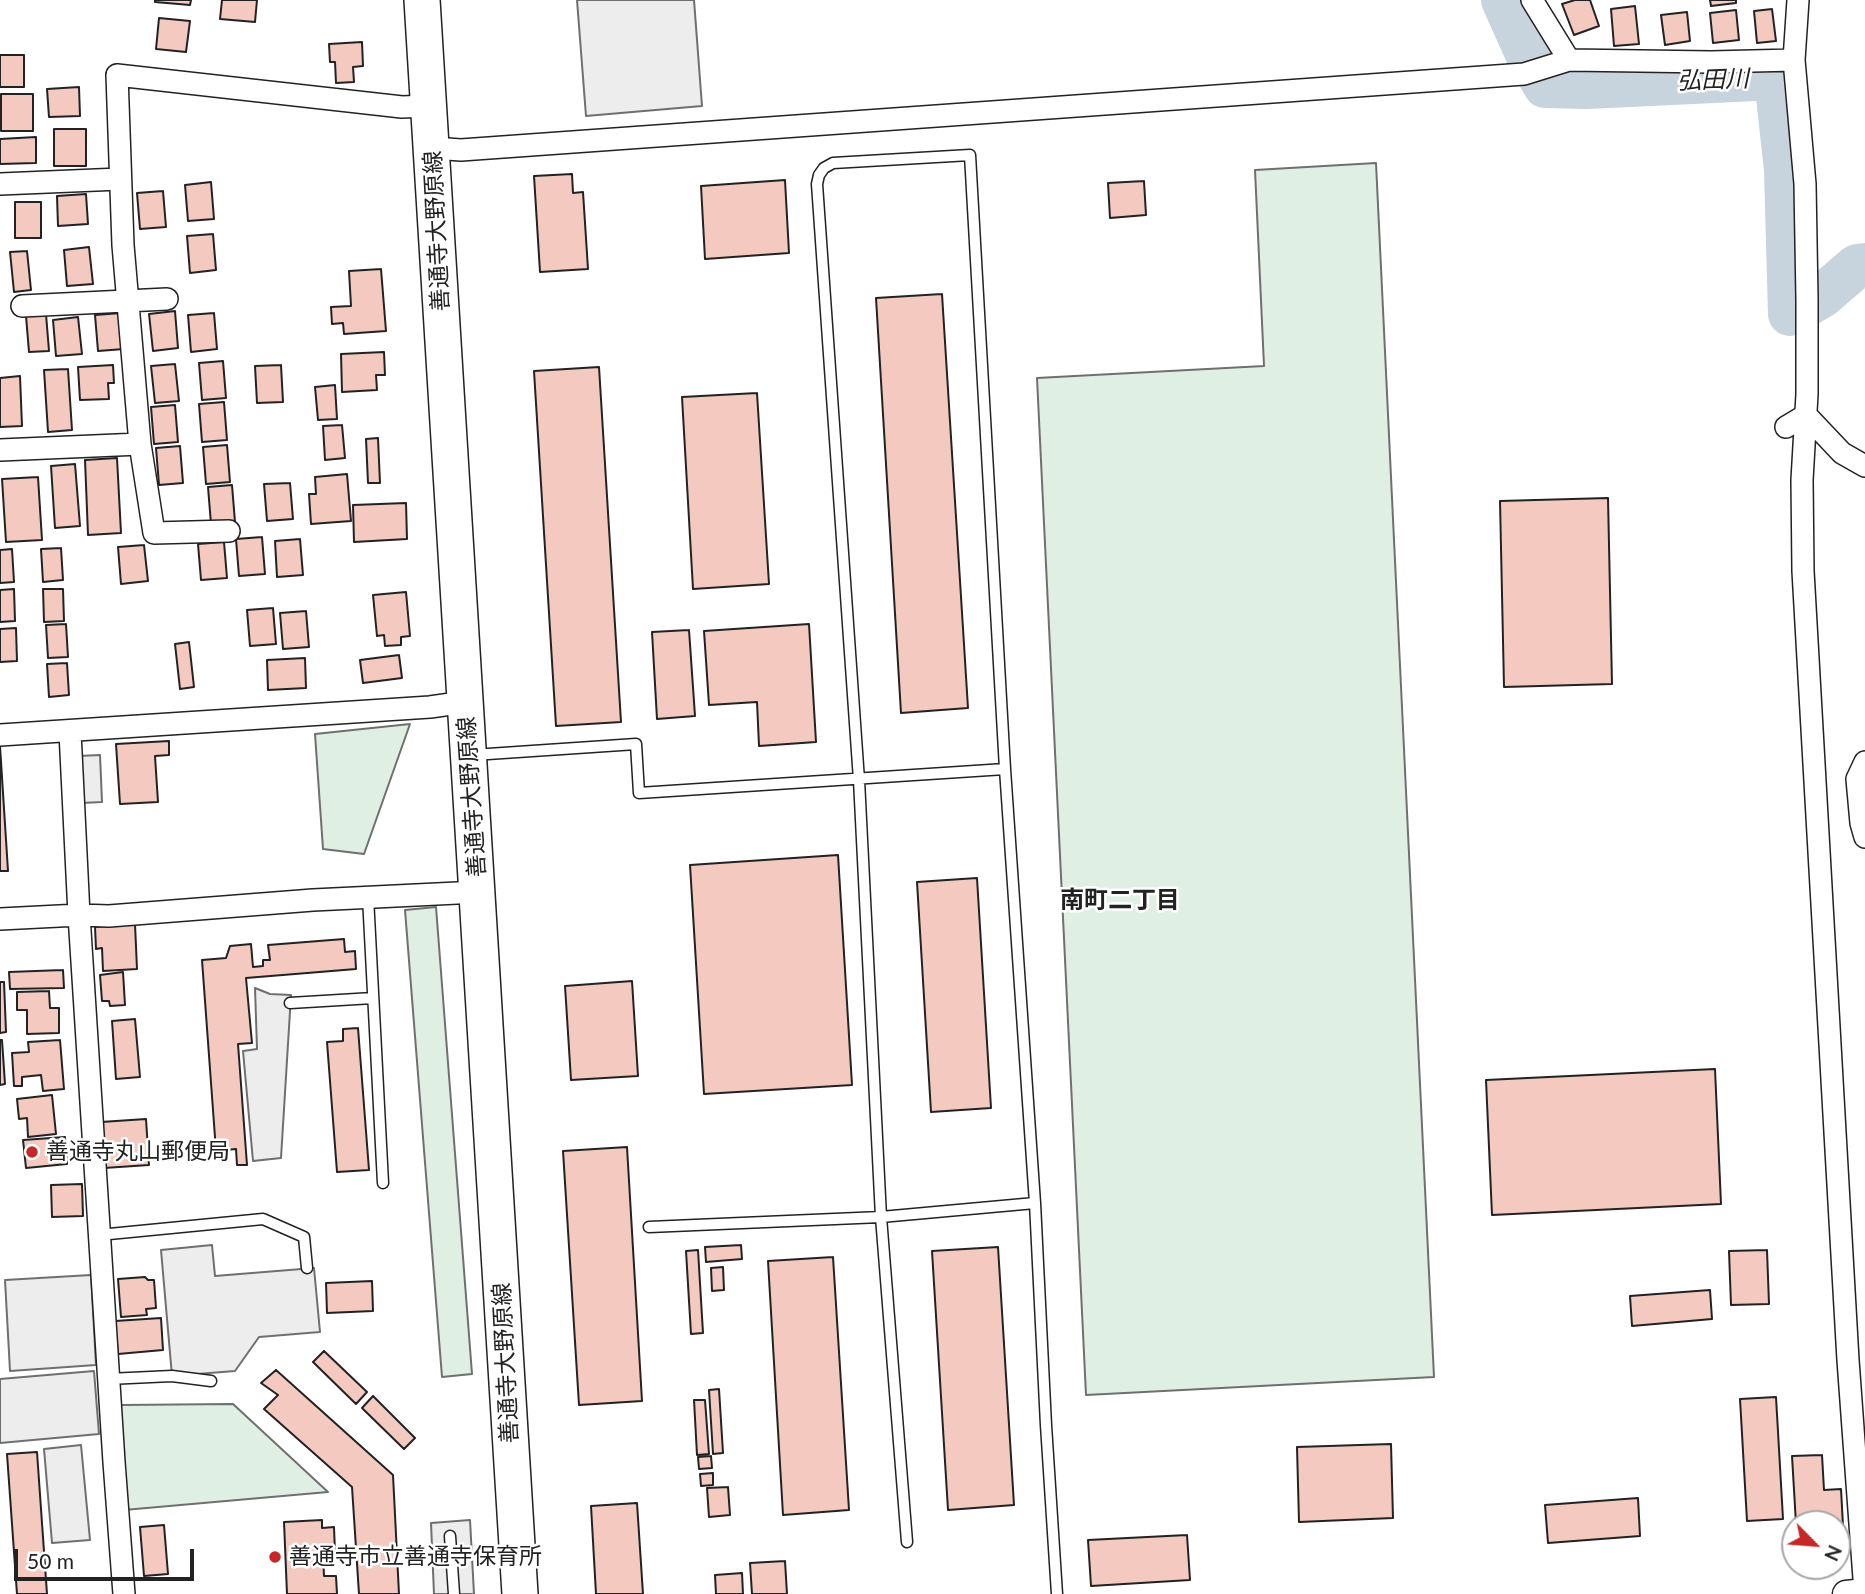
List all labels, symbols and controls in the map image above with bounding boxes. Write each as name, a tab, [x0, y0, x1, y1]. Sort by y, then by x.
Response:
water label: 弘田川	[1677, 64, 1749, 96]
street label: 善通寺大野原線	[419, 150, 455, 312]
street label: 善通寺大野原線	[453, 716, 491, 878]
district label: 南町二丁目	[1060, 886, 1180, 914]
place label: 善通寺丸山郵便局	[46, 1138, 230, 1166]
marker: 善通寺丸山郵便局	[24, 1144, 40, 1160]
street label: 善通寺大野原線	[488, 1282, 524, 1444]
north arrow	[1781, 1510, 1851, 1580]
scale bar	[18, 1534, 198, 1578]
text: N	[1820, 1542, 1847, 1565]
place label: 善通寺市立善通寺保育所	[289, 1543, 542, 1571]
text: 50 m	[27, 1548, 74, 1573]
marker: 善通寺市立善通寺保育所	[267, 1549, 283, 1565]

